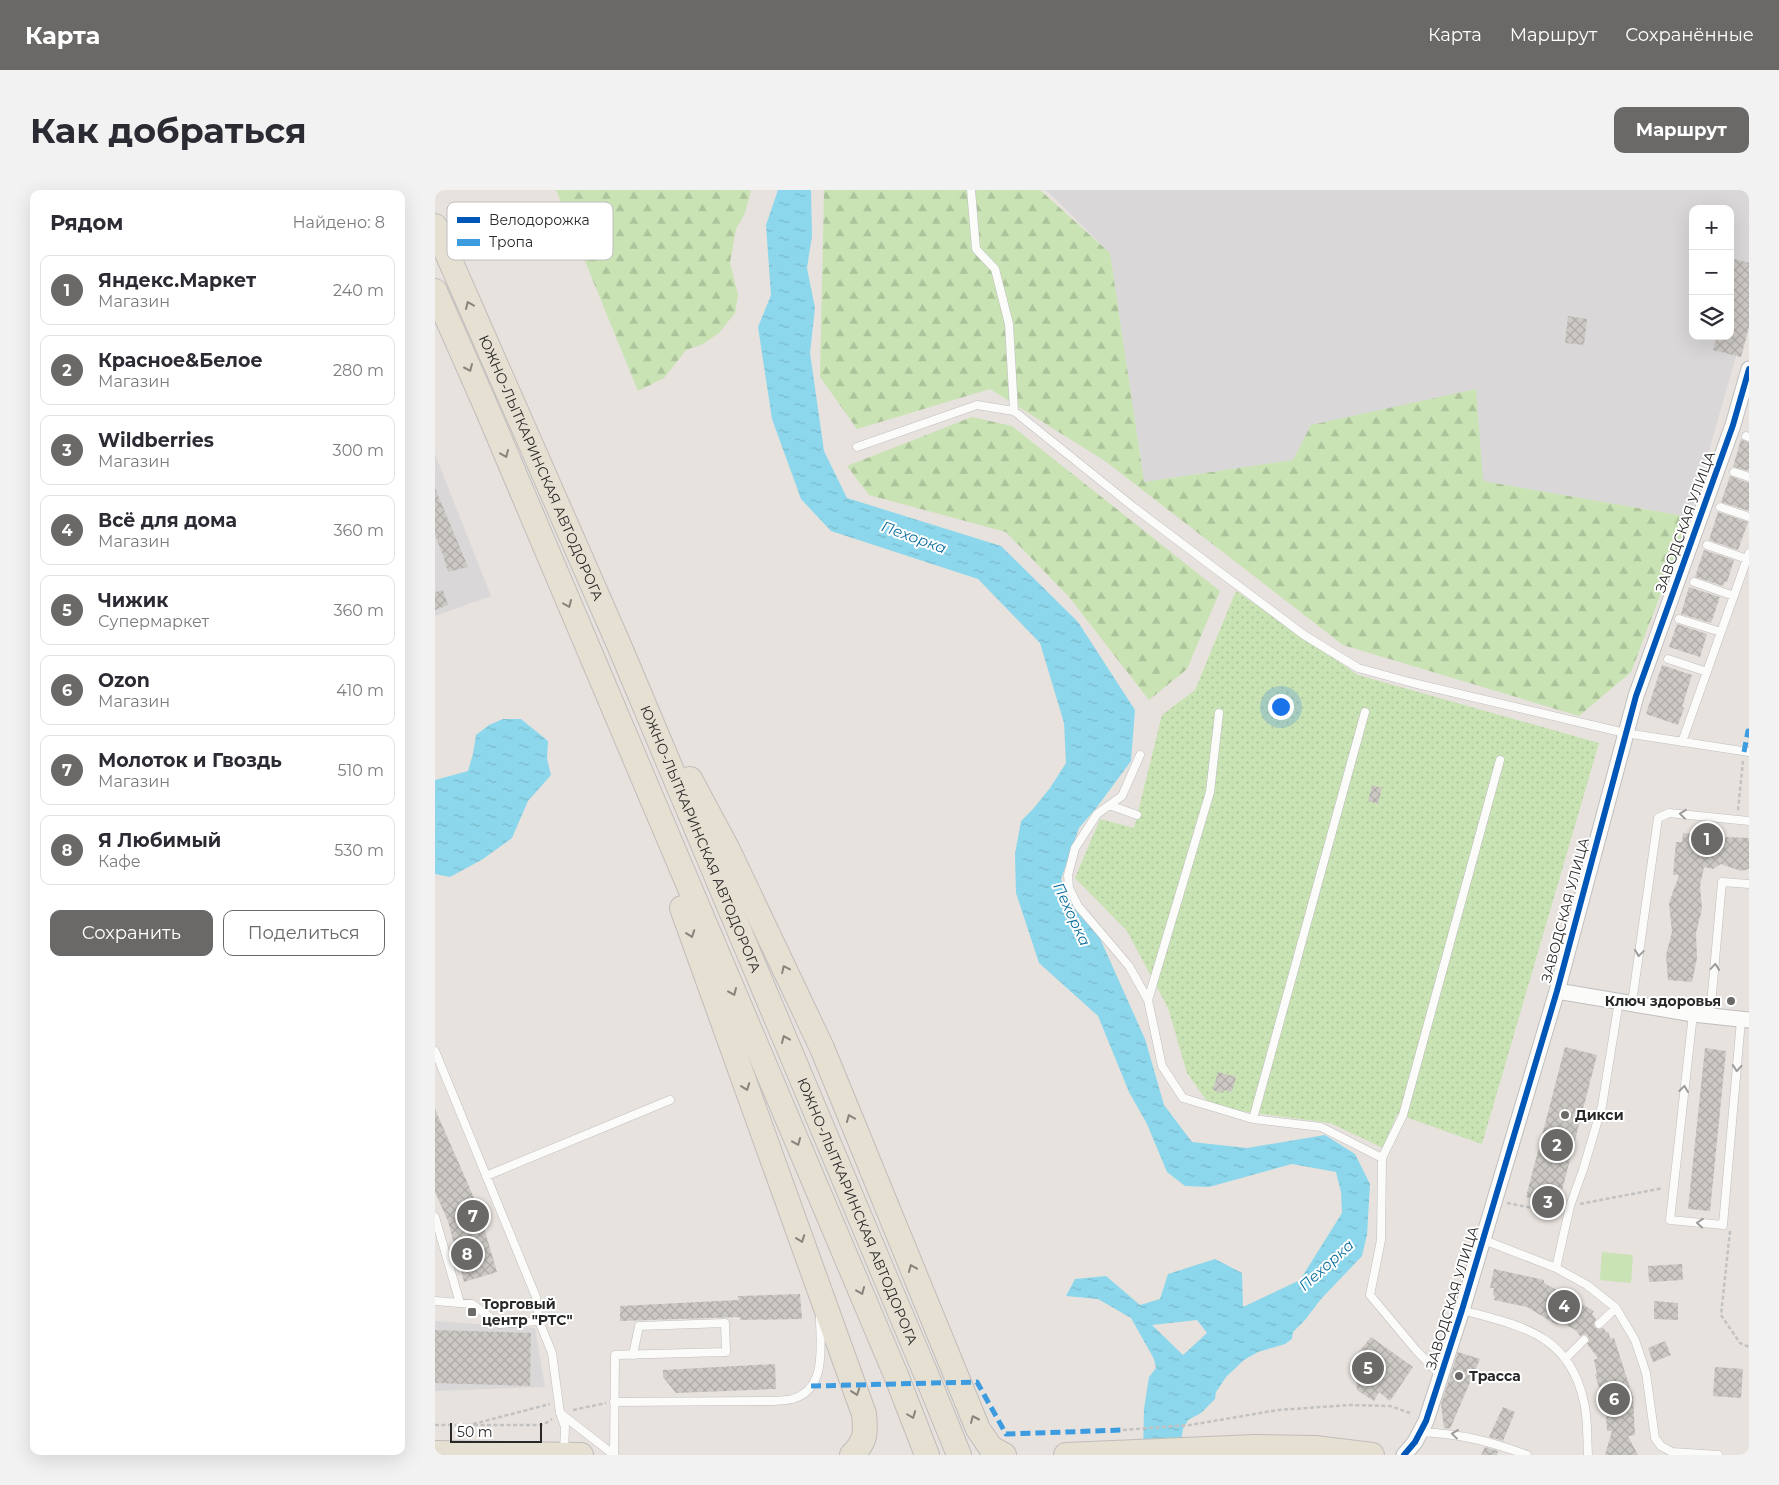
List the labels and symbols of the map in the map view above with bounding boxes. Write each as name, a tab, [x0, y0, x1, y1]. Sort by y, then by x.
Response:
legend	[447, 202, 613, 260]
text: Велодорожка	[489, 211, 590, 229]
text: Тропа	[489, 233, 533, 251]
one-way arrow	[465, 301, 476, 310]
street label: ЮЖНО-ЛЫТКАРИНСКАЯ АВТОДОРОГА	[475, 332, 608, 604]
one-way arrow	[462, 363, 473, 372]
street label: ЗАВОДСКАЯ УЛИЦА	[1651, 448, 1719, 595]
one-way arrow	[499, 449, 510, 458]
water label: Пехорка	[879, 516, 949, 558]
one-way arrow	[563, 599, 573, 607]
your location	[1268, 694, 1294, 720]
street label: ЮЖНО-ЛЫТКАРИНСКАЯ АВТОДОРОГА	[636, 703, 765, 976]
one-way arrow	[1679, 809, 1687, 820]
pin: 1	[1691, 820, 1723, 858]
street label: ЗАВОДСКАЯ УЛИЦА	[1537, 835, 1593, 984]
water label: Пехорка	[1049, 879, 1095, 949]
one-way arrow	[685, 929, 695, 938]
one-way arrow	[1635, 948, 1645, 957]
one-way arrow	[1709, 963, 1720, 971]
one-way arrow	[780, 965, 791, 974]
one-way arrow	[727, 987, 738, 996]
place label: Ключ здоровья	[1605, 992, 1721, 1010]
marker: Ключ здоровья	[1725, 995, 1737, 1007]
one-way arrow	[781, 1035, 792, 1044]
one-way arrow	[1732, 1064, 1743, 1072]
street label: ЮЖНО-ЛЫТКАРИНСКАЯ АВТОДОРОГА	[793, 1075, 922, 1348]
one-way arrow	[740, 1082, 750, 1090]
one-way arrow	[1678, 1085, 1689, 1093]
place label: Дикси	[1575, 1106, 1624, 1124]
marker: Дикси	[1559, 1109, 1571, 1121]
one-way arrow	[846, 1114, 857, 1123]
pin: 2	[1541, 1126, 1573, 1164]
one-way arrow	[790, 1137, 801, 1146]
pin: 3	[1532, 1183, 1564, 1221]
pin: 7	[457, 1197, 489, 1235]
one-way arrow	[1696, 1217, 1704, 1228]
street label: ЗАВОДСКАЯ УЛИЦА	[1422, 1223, 1483, 1372]
pin: 8	[451, 1235, 483, 1273]
one-way arrow	[795, 1235, 805, 1243]
water label: Пехорка	[1294, 1235, 1358, 1295]
one-way arrow	[907, 1265, 917, 1273]
one-way arrow	[854, 1286, 865, 1295]
pin: 4	[1548, 1287, 1580, 1325]
place label: Торговый центр "РТС"	[482, 1295, 573, 1329]
marker: Торговый центр "РТС"	[466, 1306, 478, 1318]
pin: 5	[1352, 1349, 1384, 1387]
place label: Трасса	[1469, 1367, 1521, 1385]
marker: Трасса	[1453, 1370, 1465, 1382]
pin: 6	[1598, 1380, 1630, 1418]
one-way arrow	[850, 1388, 860, 1396]
one-way arrow	[905, 1410, 916, 1419]
one-way arrow	[969, 1415, 980, 1424]
scale bar	[450, 1420, 543, 1443]
one-way arrow	[1450, 1430, 1459, 1440]

